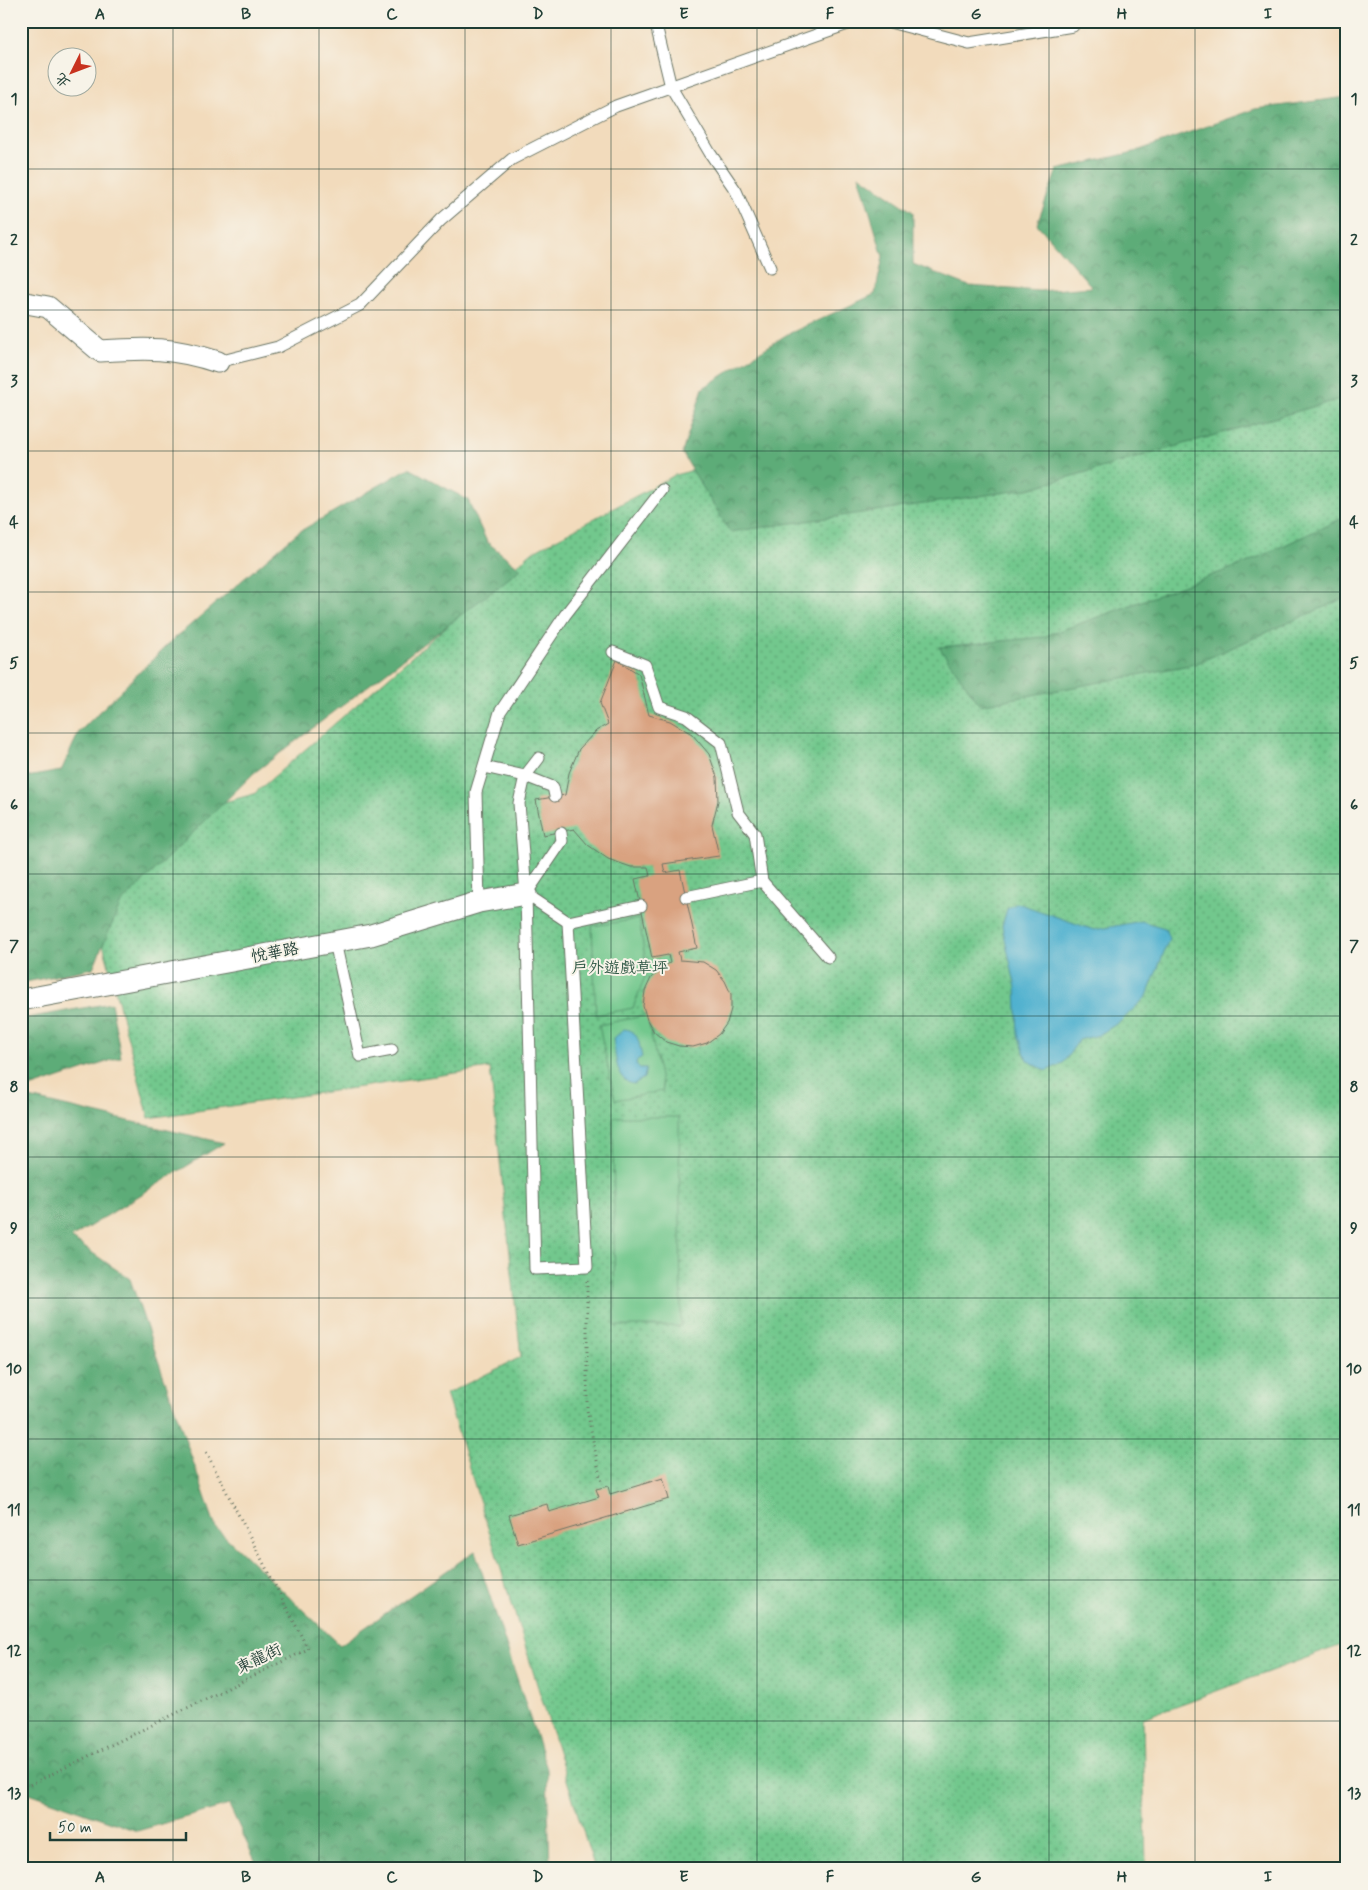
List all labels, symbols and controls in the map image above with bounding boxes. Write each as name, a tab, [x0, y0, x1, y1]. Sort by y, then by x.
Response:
text: A	[95, 4, 105, 25]
text: B	[241, 4, 251, 25]
text: C	[386, 4, 398, 25]
text: D	[532, 4, 544, 25]
text: E	[679, 4, 689, 25]
text: F	[826, 4, 835, 25]
text: G	[971, 4, 982, 25]
text: H	[1117, 4, 1128, 25]
text: I	[1264, 4, 1273, 25]
north arrow	[48, 48, 98, 98]
text: 北	[52, 69, 74, 91]
text: 1	[10, 89, 18, 110]
text: 1	[1350, 89, 1358, 110]
text: 2	[10, 230, 18, 251]
text: 2	[1350, 230, 1358, 251]
text: 3	[10, 371, 18, 392]
text: 3	[1350, 371, 1358, 392]
text: 4	[9, 512, 19, 533]
text: 4	[1349, 512, 1359, 533]
text: 5	[9, 653, 19, 674]
text: 5	[1349, 653, 1359, 674]
text: 6	[10, 795, 18, 816]
text: 6	[1350, 795, 1358, 816]
text: 7	[9, 936, 19, 957]
text: 7	[1349, 936, 1359, 957]
street label: 悅華路	[249, 938, 301, 968]
park label: 戶外遊戲草坪	[572, 958, 668, 979]
text: 8	[9, 1077, 19, 1098]
text: 8	[1349, 1077, 1359, 1098]
text: 9	[10, 1218, 18, 1239]
text: 9	[1350, 1218, 1358, 1239]
text: 10	[6, 1359, 22, 1380]
text: 10	[1346, 1359, 1362, 1380]
text: 11	[7, 1500, 21, 1521]
text: 11	[1347, 1500, 1361, 1521]
street label: 東龍街	[233, 1639, 285, 1679]
text: 12	[6, 1641, 22, 1662]
text: 12	[1346, 1641, 1362, 1662]
text: 13	[7, 1783, 21, 1804]
text: 13	[1347, 1783, 1361, 1804]
scale bar	[50, 1810, 186, 1842]
text: 50 m	[58, 1818, 92, 1838]
text: A	[95, 1867, 105, 1888]
text: B	[241, 1867, 251, 1888]
text: C	[386, 1867, 398, 1888]
text: D	[532, 1867, 544, 1888]
text: E	[679, 1867, 689, 1888]
text: F	[826, 1867, 835, 1888]
text: G	[971, 1867, 982, 1888]
text: H	[1117, 1867, 1128, 1888]
text: I	[1264, 1867, 1273, 1888]

